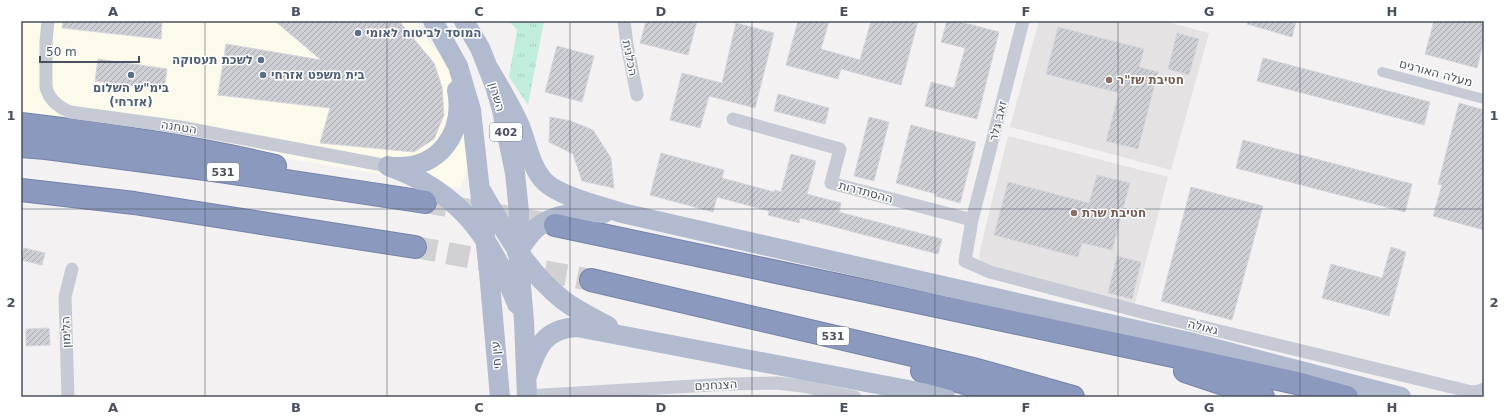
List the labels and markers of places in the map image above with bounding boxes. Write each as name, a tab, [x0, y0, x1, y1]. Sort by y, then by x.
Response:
place label: המוסד לביטוח לאומי	[366, 26, 482, 40]
marker: המוסד לביטוח לאומי	[353, 28, 363, 38]
place label: לשכת תעסוקה	[172, 53, 253, 67]
marker: לשכת תעסוקה	[256, 55, 266, 65]
place label: בית משפט אזרחי	[271, 68, 365, 82]
marker: בימ"ש השלום (אזרחי)	[126, 70, 136, 80]
marker: בית משפט אזרחי	[258, 70, 268, 80]
place label: חטיבת שז"ר	[1117, 73, 1184, 87]
marker: חטיבת שז"ר	[1104, 75, 1114, 85]
place label: בימ"ש השלום (אזרחי)	[93, 81, 169, 109]
place label: חטיבת שרת	[1082, 206, 1146, 220]
marker: חטיבת שרת	[1069, 208, 1079, 218]

